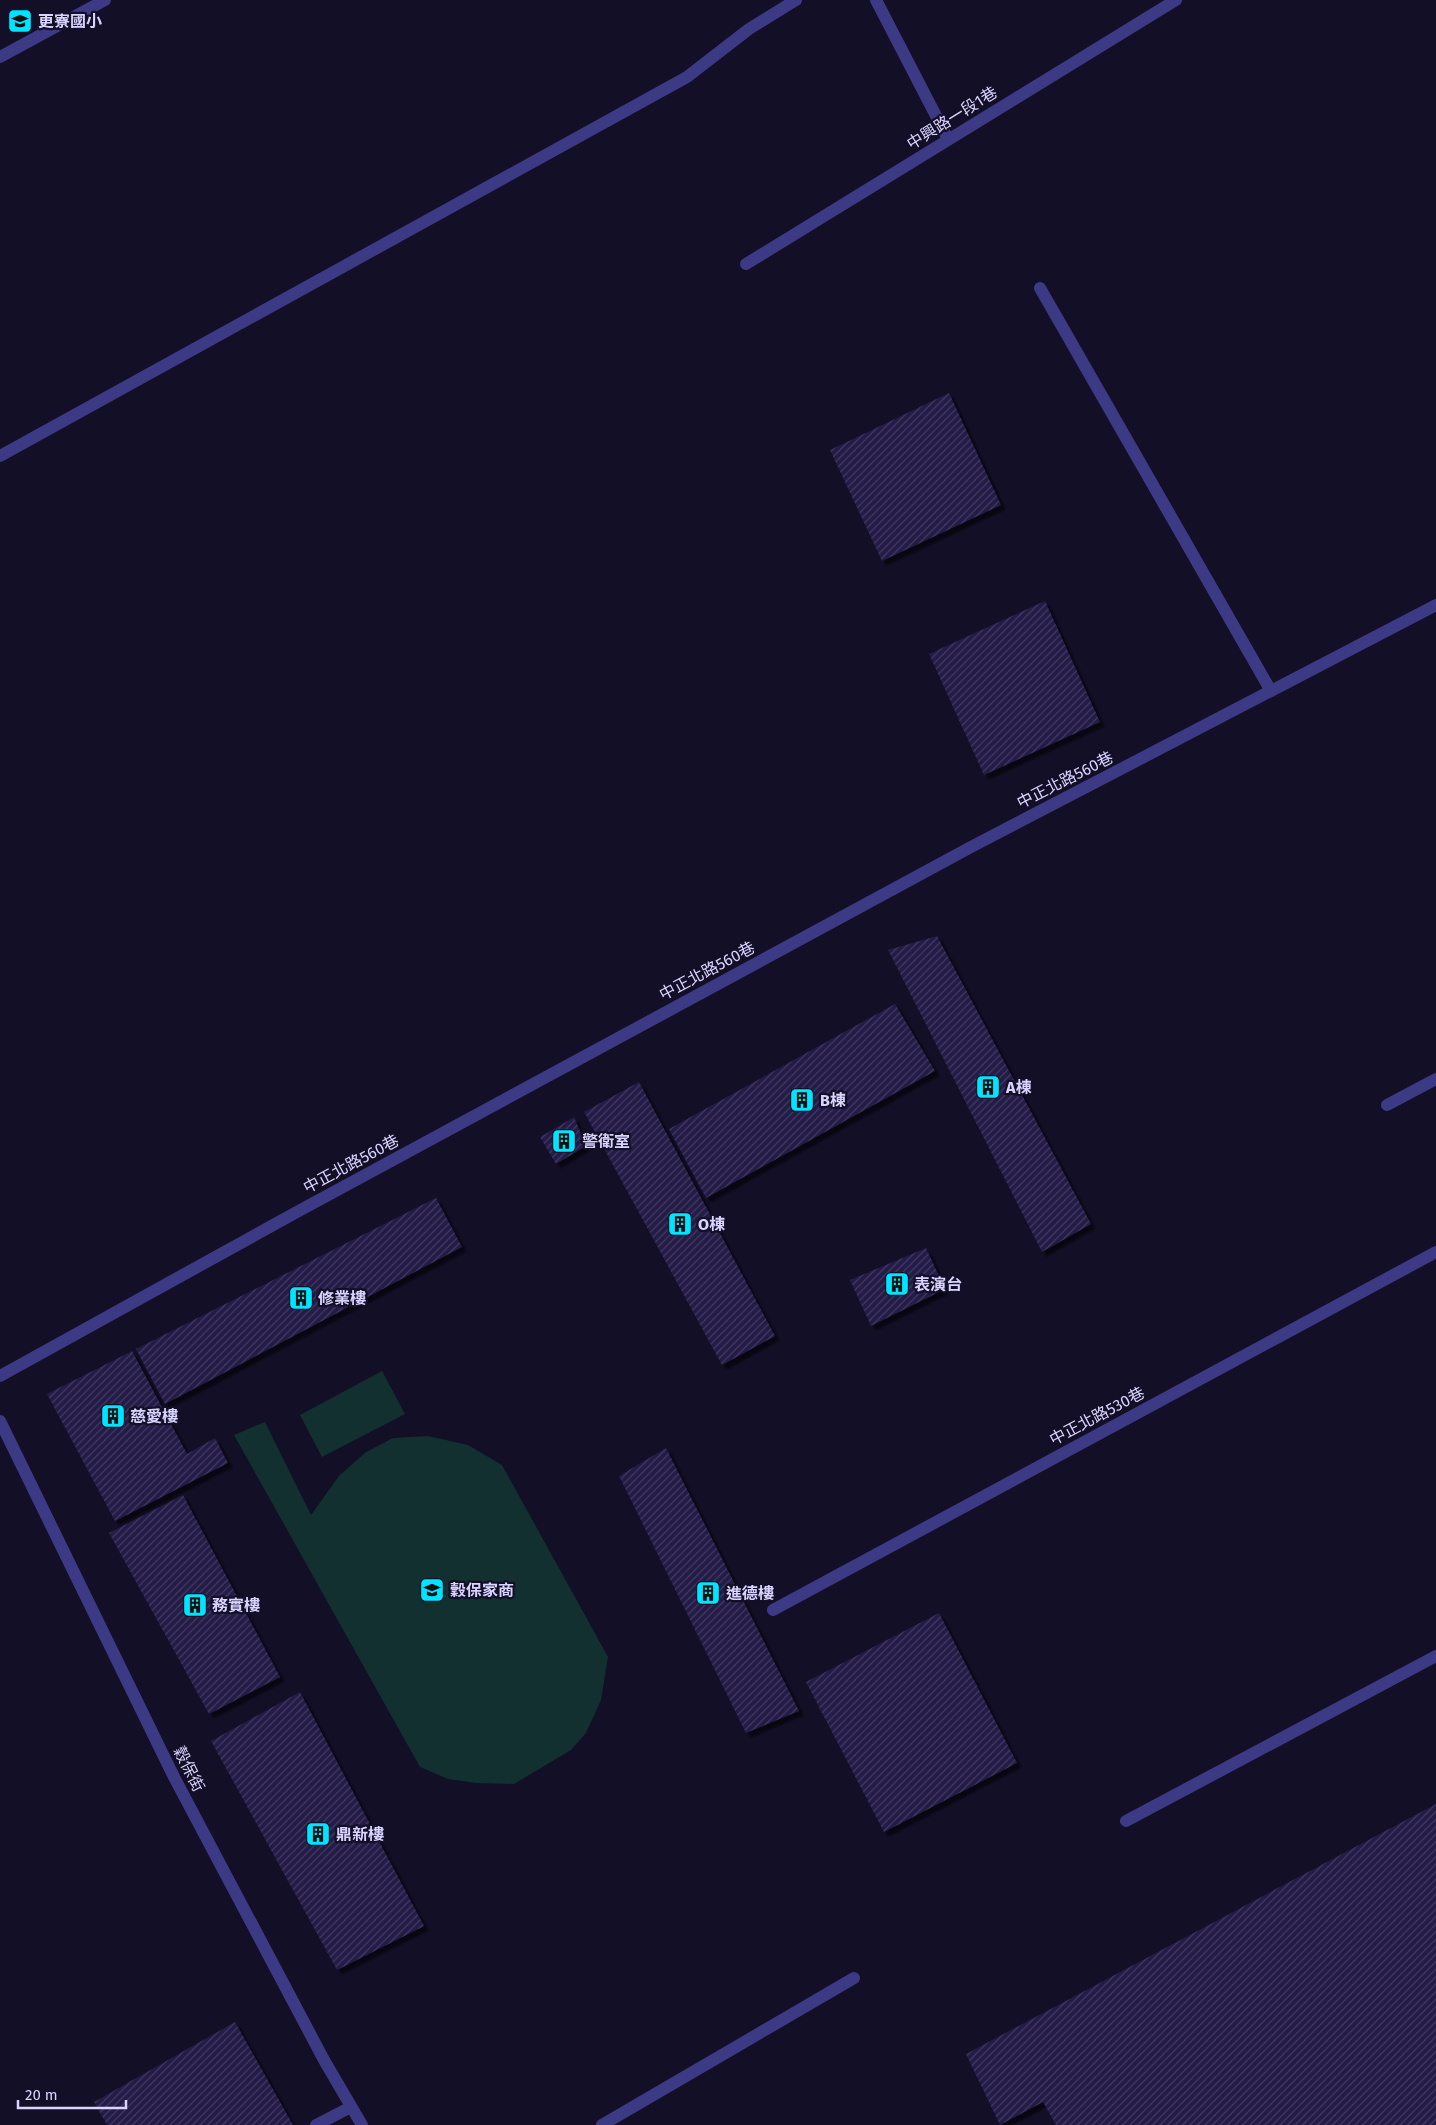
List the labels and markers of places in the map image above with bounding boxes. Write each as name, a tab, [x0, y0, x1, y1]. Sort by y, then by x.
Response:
school or university icon: 更寮國小	[7, 8, 33, 34]
place label: 更寮國小	[38, 12, 102, 31]
building icon: A棟	[975, 1074, 1001, 1100]
place label: A棟	[1005, 1078, 1031, 1097]
building icon: B棟	[789, 1087, 815, 1113]
place label: B棟	[820, 1091, 846, 1110]
building icon: 警衛室	[551, 1128, 577, 1154]
place label: 警衛室	[582, 1132, 630, 1151]
building icon: O棟	[667, 1211, 693, 1237]
place label: O棟	[698, 1215, 725, 1234]
building icon: 表演台	[884, 1271, 910, 1297]
place label: 表演台	[914, 1275, 962, 1294]
building icon: 修業樓	[288, 1285, 314, 1311]
place label: 修業樓	[318, 1289, 366, 1308]
building icon: 慈愛樓	[100, 1403, 126, 1429]
place label: 慈愛樓	[130, 1407, 178, 1426]
school or university icon: 穀保家商	[419, 1577, 445, 1603]
building icon: 進德樓	[695, 1580, 721, 1606]
place label: 穀保家商	[450, 1581, 514, 1600]
place label: 進德樓	[726, 1584, 774, 1603]
building icon: 務實樓	[182, 1592, 208, 1618]
place label: 務實樓	[212, 1596, 260, 1615]
building icon: 鼎新樓	[305, 1821, 331, 1847]
place label: 鼎新樓	[336, 1825, 384, 1844]

